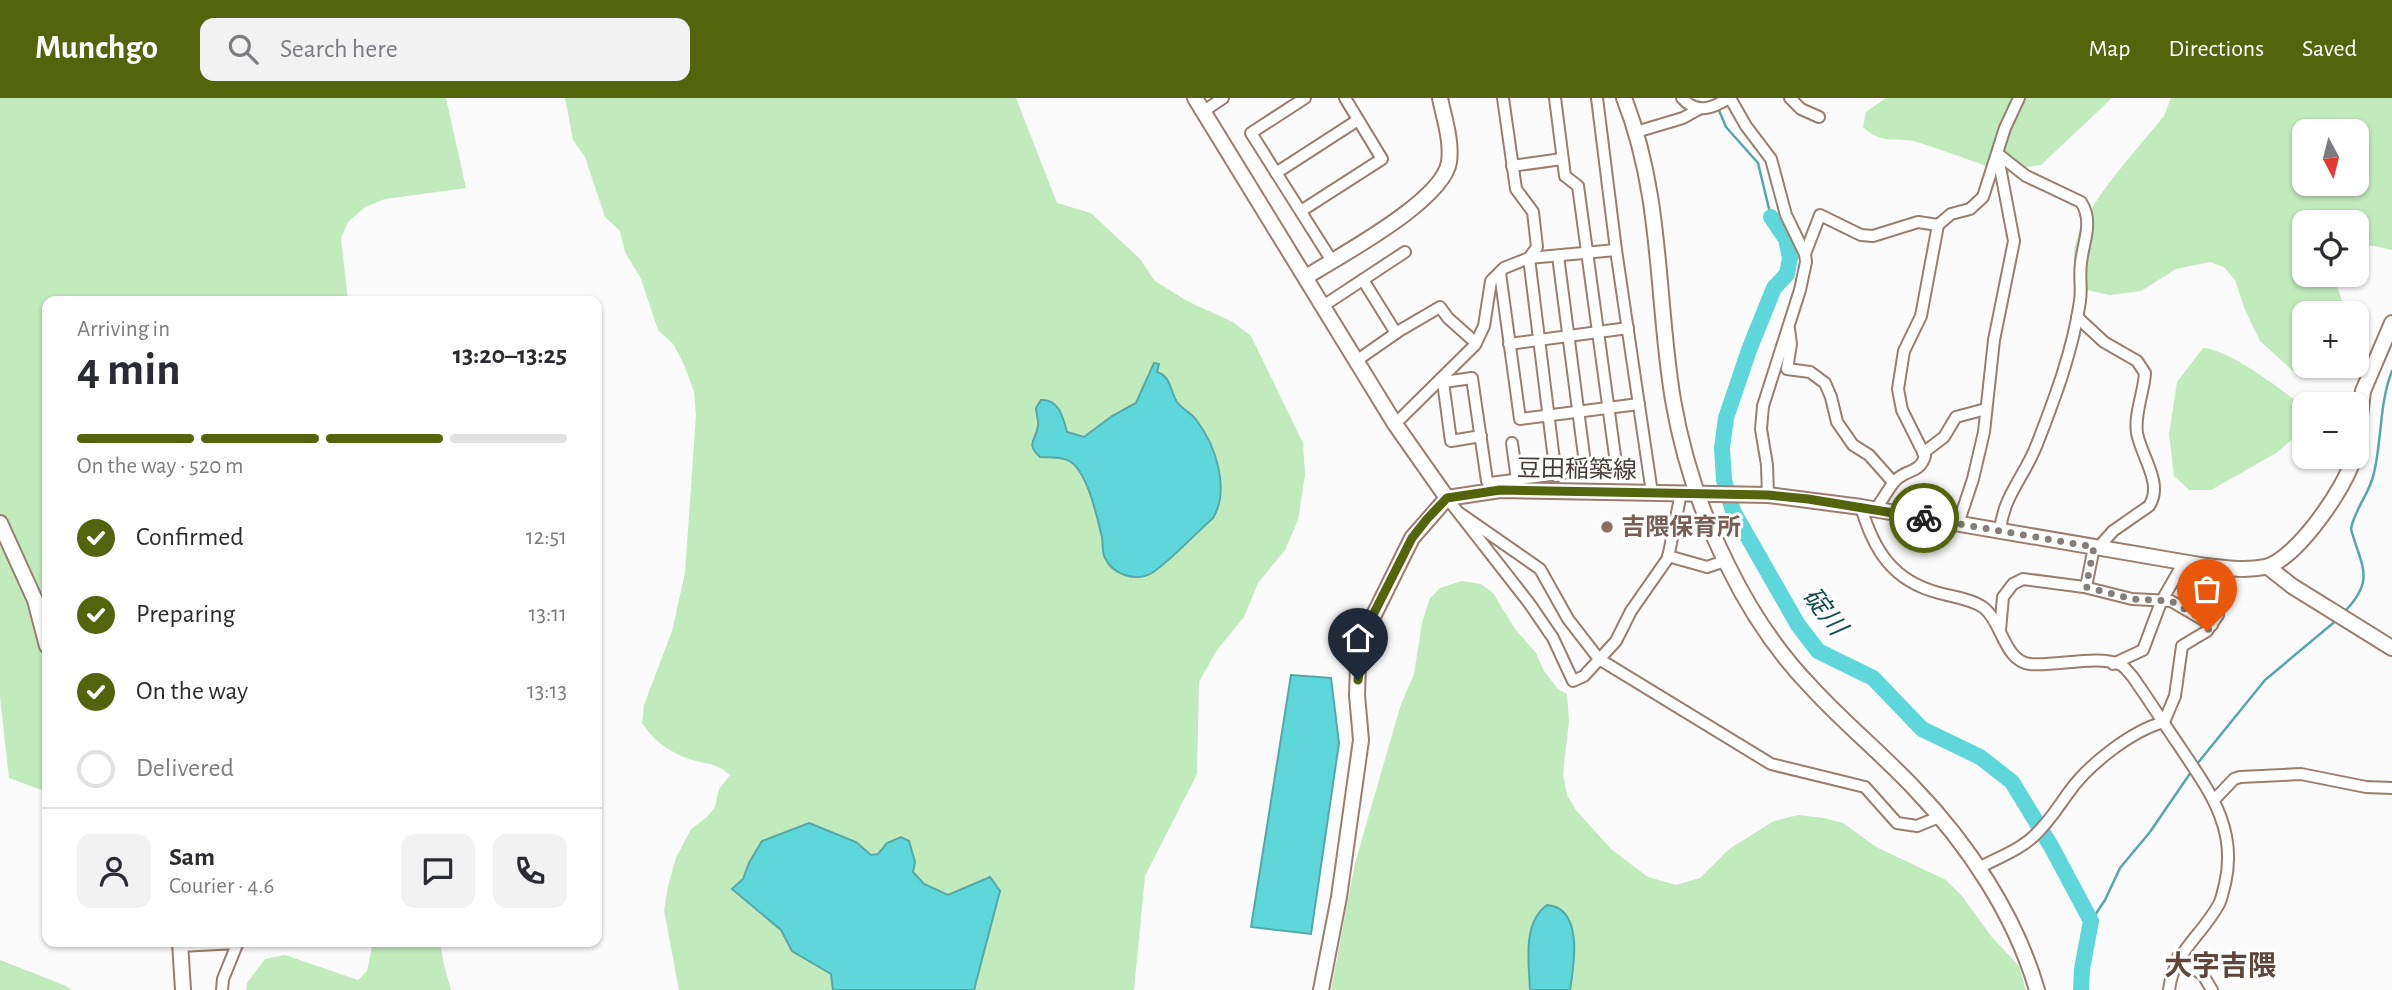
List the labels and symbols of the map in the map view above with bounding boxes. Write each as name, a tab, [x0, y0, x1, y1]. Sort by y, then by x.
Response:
north arrow	[2292, 119, 2370, 196]
street label: 豆田稲築線	[1517, 455, 1637, 483]
courier	[1889, 483, 1959, 553]
place label: 吉隈保育所	[1621, 514, 1741, 540]
marker: 吉隈保育所	[1599, 519, 1615, 535]
pin	[2177, 559, 2237, 631]
water label: 碇川	[1798, 583, 1853, 642]
pin	[1328, 608, 1388, 680]
district label: 大字吉隈	[2164, 951, 2276, 981]

